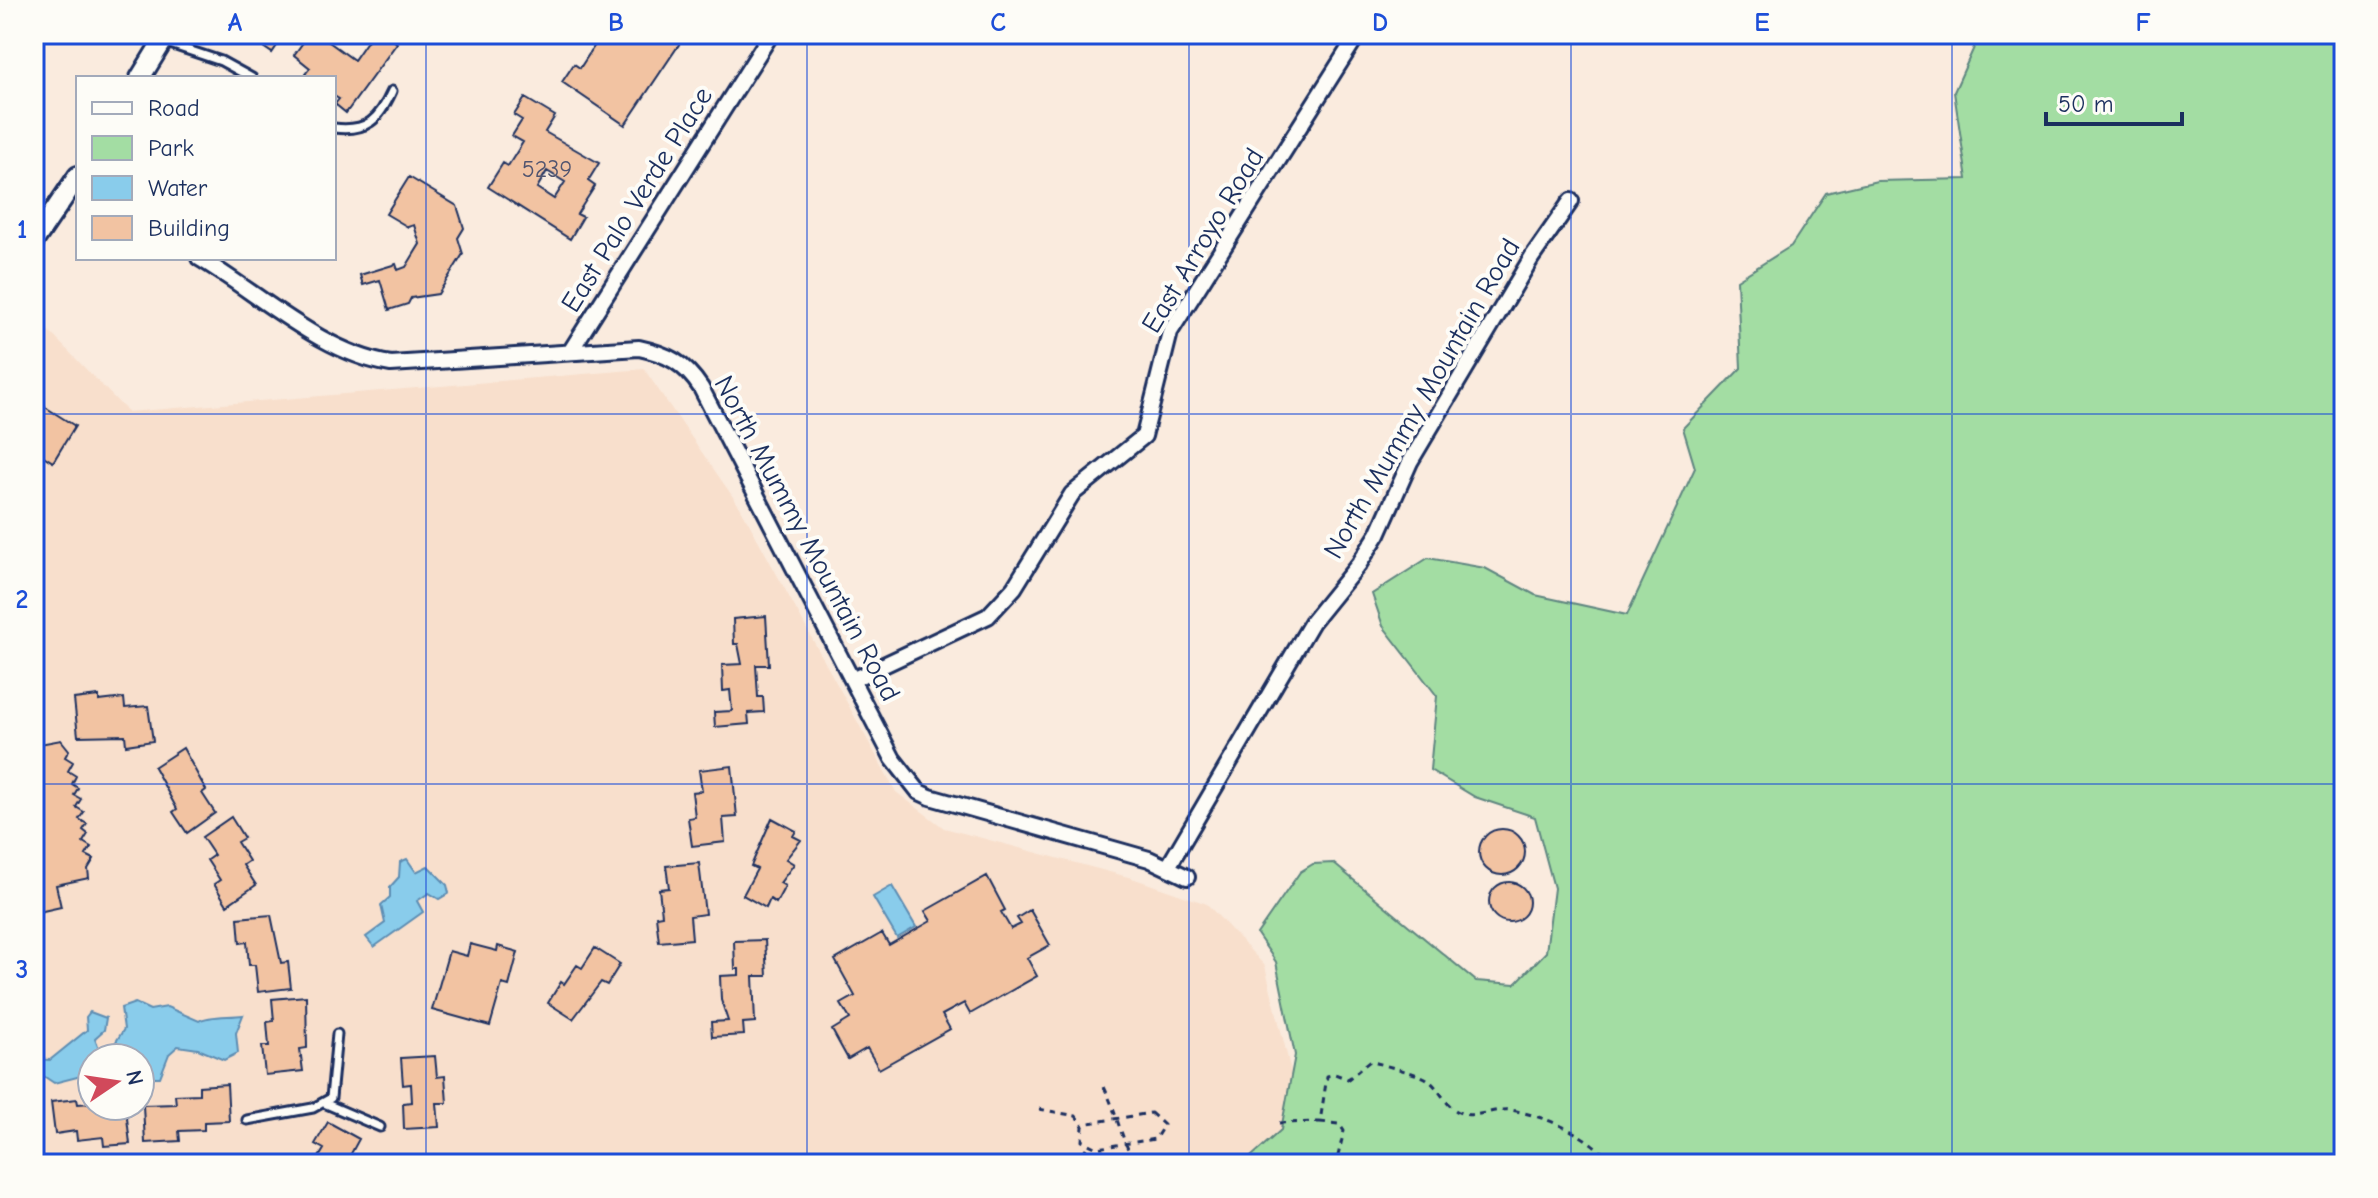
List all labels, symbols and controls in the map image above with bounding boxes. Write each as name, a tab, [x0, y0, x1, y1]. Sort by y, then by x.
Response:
text: A	[228, 8, 243, 38]
text: B	[608, 8, 624, 38]
text: C	[990, 8, 1006, 38]
text: D	[1372, 8, 1388, 38]
text: E	[1754, 8, 1770, 38]
text: F	[2135, 8, 2151, 38]
legend	[76, 76, 336, 260]
scale bar	[2046, 76, 2182, 126]
street label: East Palo Verde Place	[555, 81, 719, 318]
text: 50 m	[2058, 90, 2114, 118]
text: Road	[148, 94, 200, 122]
text: Park	[148, 134, 194, 162]
street label: East Arroyo Road	[1135, 142, 1271, 339]
house number: 5239	[522, 155, 572, 183]
text: Water	[148, 174, 208, 202]
text: Building	[148, 214, 230, 242]
text: 1	[17, 215, 27, 245]
street label: North Mummy Mountain Road	[1317, 233, 1527, 564]
street label: North Mummy Mountain Road	[708, 370, 907, 707]
text: 2	[16, 585, 28, 615]
text: 3	[16, 955, 28, 985]
north arrow	[76, 1042, 156, 1122]
text: N	[120, 1068, 149, 1088]

